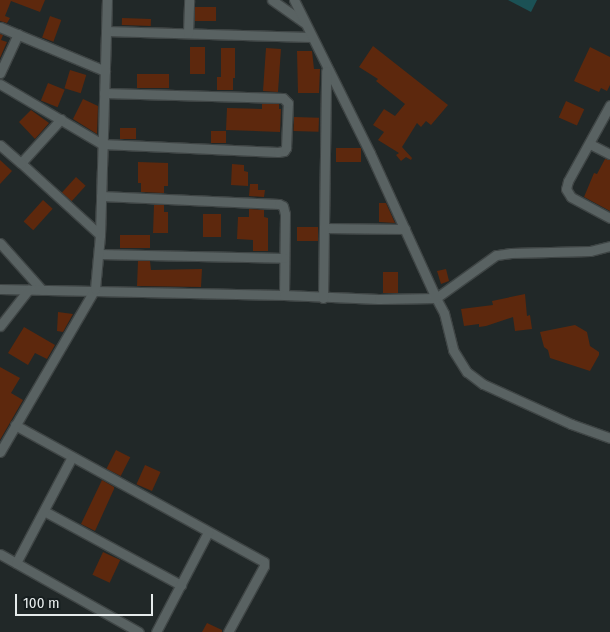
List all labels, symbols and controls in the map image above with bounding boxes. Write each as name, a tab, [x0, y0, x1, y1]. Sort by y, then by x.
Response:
scale bar	[18, 584, 155, 616]
text: 100 m	[23, 594, 60, 612]

